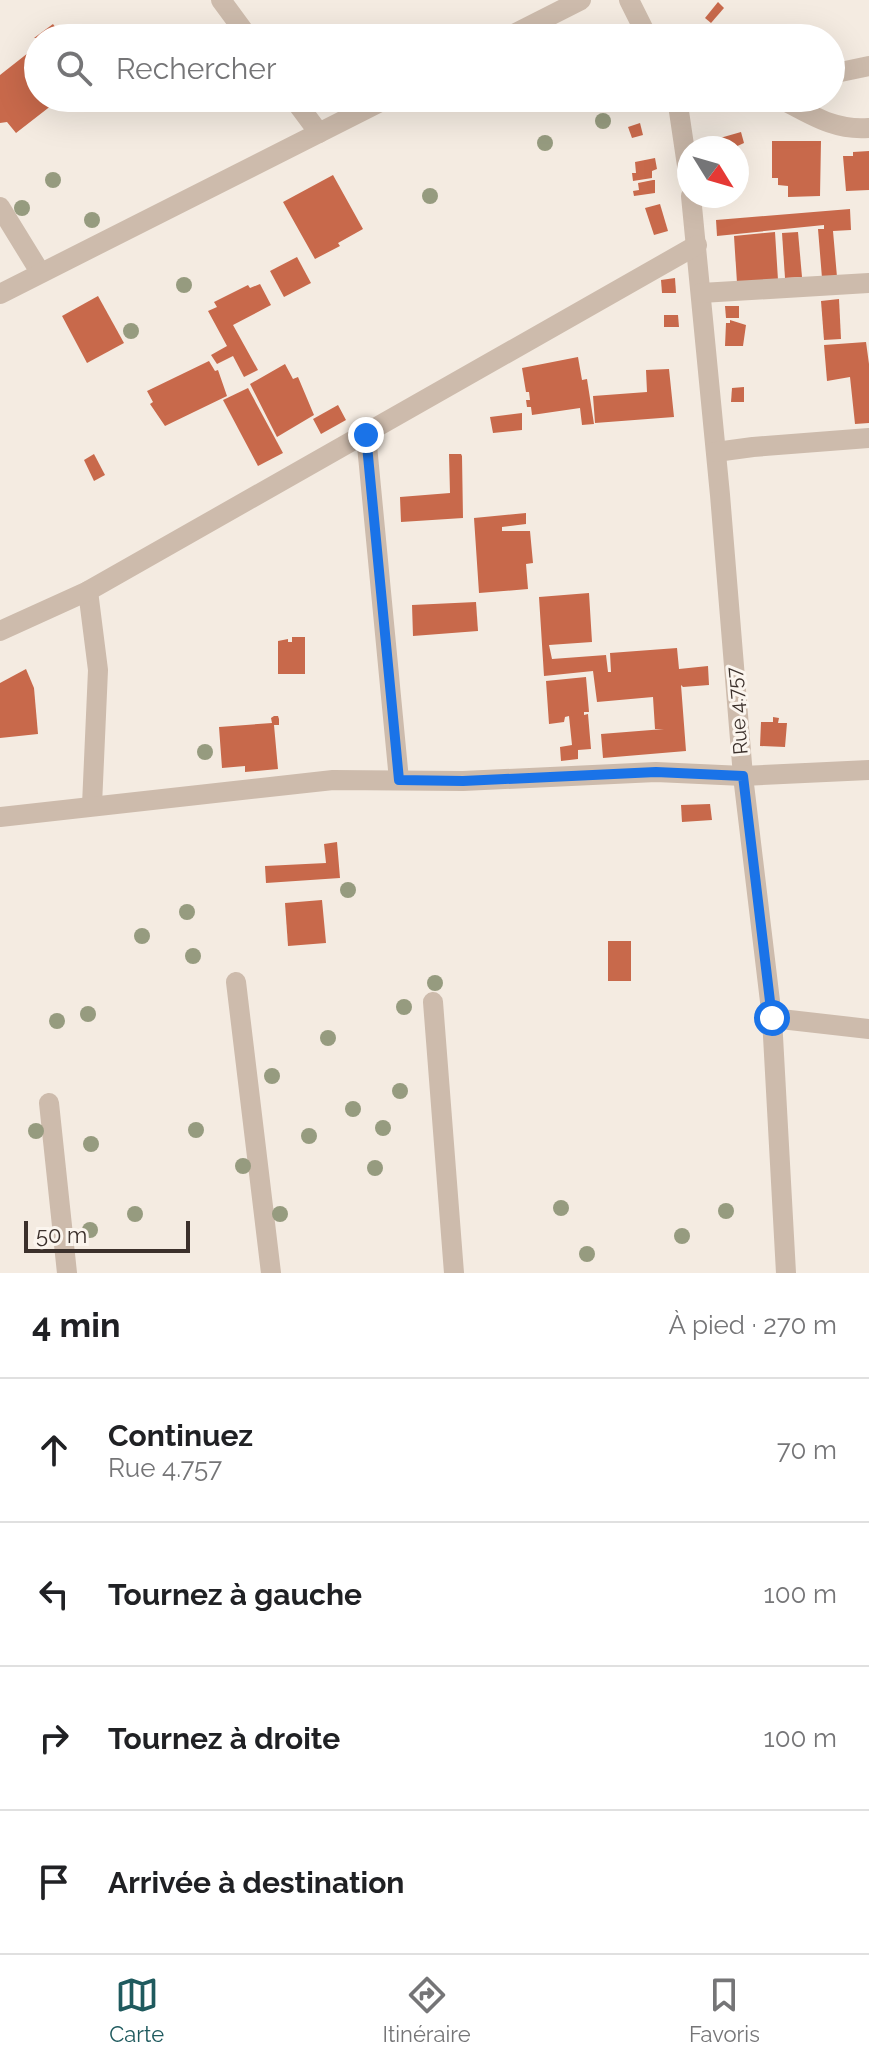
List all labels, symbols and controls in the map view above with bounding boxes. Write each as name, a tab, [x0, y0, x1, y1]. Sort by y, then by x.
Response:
search box	[24, 24, 845, 112]
icon: search	[52, 46, 96, 90]
text: Rechercher	[116, 51, 276, 86]
north arrow	[677, 136, 749, 208]
route end	[348, 417, 384, 453]
street label: Rue 4.757	[721, 666, 753, 756]
route start	[754, 1000, 790, 1036]
scale bar	[24, 1217, 190, 1253]
text: 50 m	[36, 1222, 87, 1248]
text: 4 min	[32, 1305, 120, 1345]
text: À pied · 270 m	[668, 1310, 837, 1340]
text: Continuez	[108, 1418, 253, 1453]
icon: ahead	[32, 1428, 76, 1472]
text: 70 m	[777, 1435, 837, 1465]
text: Rue 4.757	[108, 1453, 222, 1483]
icon: left	[32, 1572, 76, 1616]
text: Tournez à gauche	[108, 1577, 362, 1612]
text: 100 m	[764, 1579, 837, 1609]
icon: right	[32, 1716, 76, 1760]
text: Tournez à droite	[108, 1721, 340, 1756]
text: 100 m	[764, 1723, 837, 1753]
icon: arrive	[32, 1860, 76, 1904]
text: Arrivée à destination	[108, 1865, 404, 1900]
tab: Carte	[109, 1973, 164, 2047]
tab: Itinéraire	[383, 1973, 471, 2047]
tab: Favoris	[689, 1973, 760, 2047]

